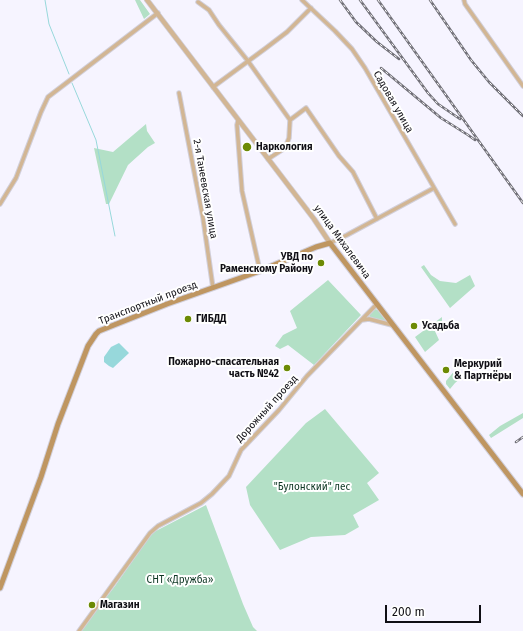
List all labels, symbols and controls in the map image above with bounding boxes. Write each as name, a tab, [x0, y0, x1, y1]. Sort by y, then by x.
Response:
street label: Садовая улица	[370, 69, 416, 135]
street label: 2-я Танеевская улица	[190, 138, 220, 240]
marker: Наркология	[241, 141, 253, 153]
place label: Наркология	[256, 141, 313, 153]
street label: улица Михалевича	[311, 203, 373, 281]
place label: УВД по Раменскому Району	[220, 251, 313, 274]
marker: УВД по Раменскому Району	[316, 258, 326, 268]
street label: Транспортный проезд	[97, 279, 199, 327]
place label: ГИБДД	[196, 313, 226, 325]
marker: ГИБДД	[183, 314, 193, 324]
place label: Усадьба	[422, 320, 459, 332]
marker: Усадьба	[409, 321, 419, 331]
place label: Пожарно-спасательная часть №42	[168, 356, 279, 380]
place label: Меркурий & Партнёры	[454, 358, 511, 382]
marker: Пожарно-спасательная часть №42	[282, 363, 292, 373]
marker: Меркурий & Партнёры	[441, 365, 451, 375]
street label: Дорожный проезд	[234, 373, 300, 445]
park label: "Булонский" лес	[274, 481, 350, 493]
park label: СНТ «Дружба»	[147, 574, 213, 586]
scale bar	[387, 597, 483, 623]
place label: Магазин	[100, 599, 139, 611]
marker: Магазин	[87, 600, 97, 610]
text: 200 m	[392, 605, 425, 619]

